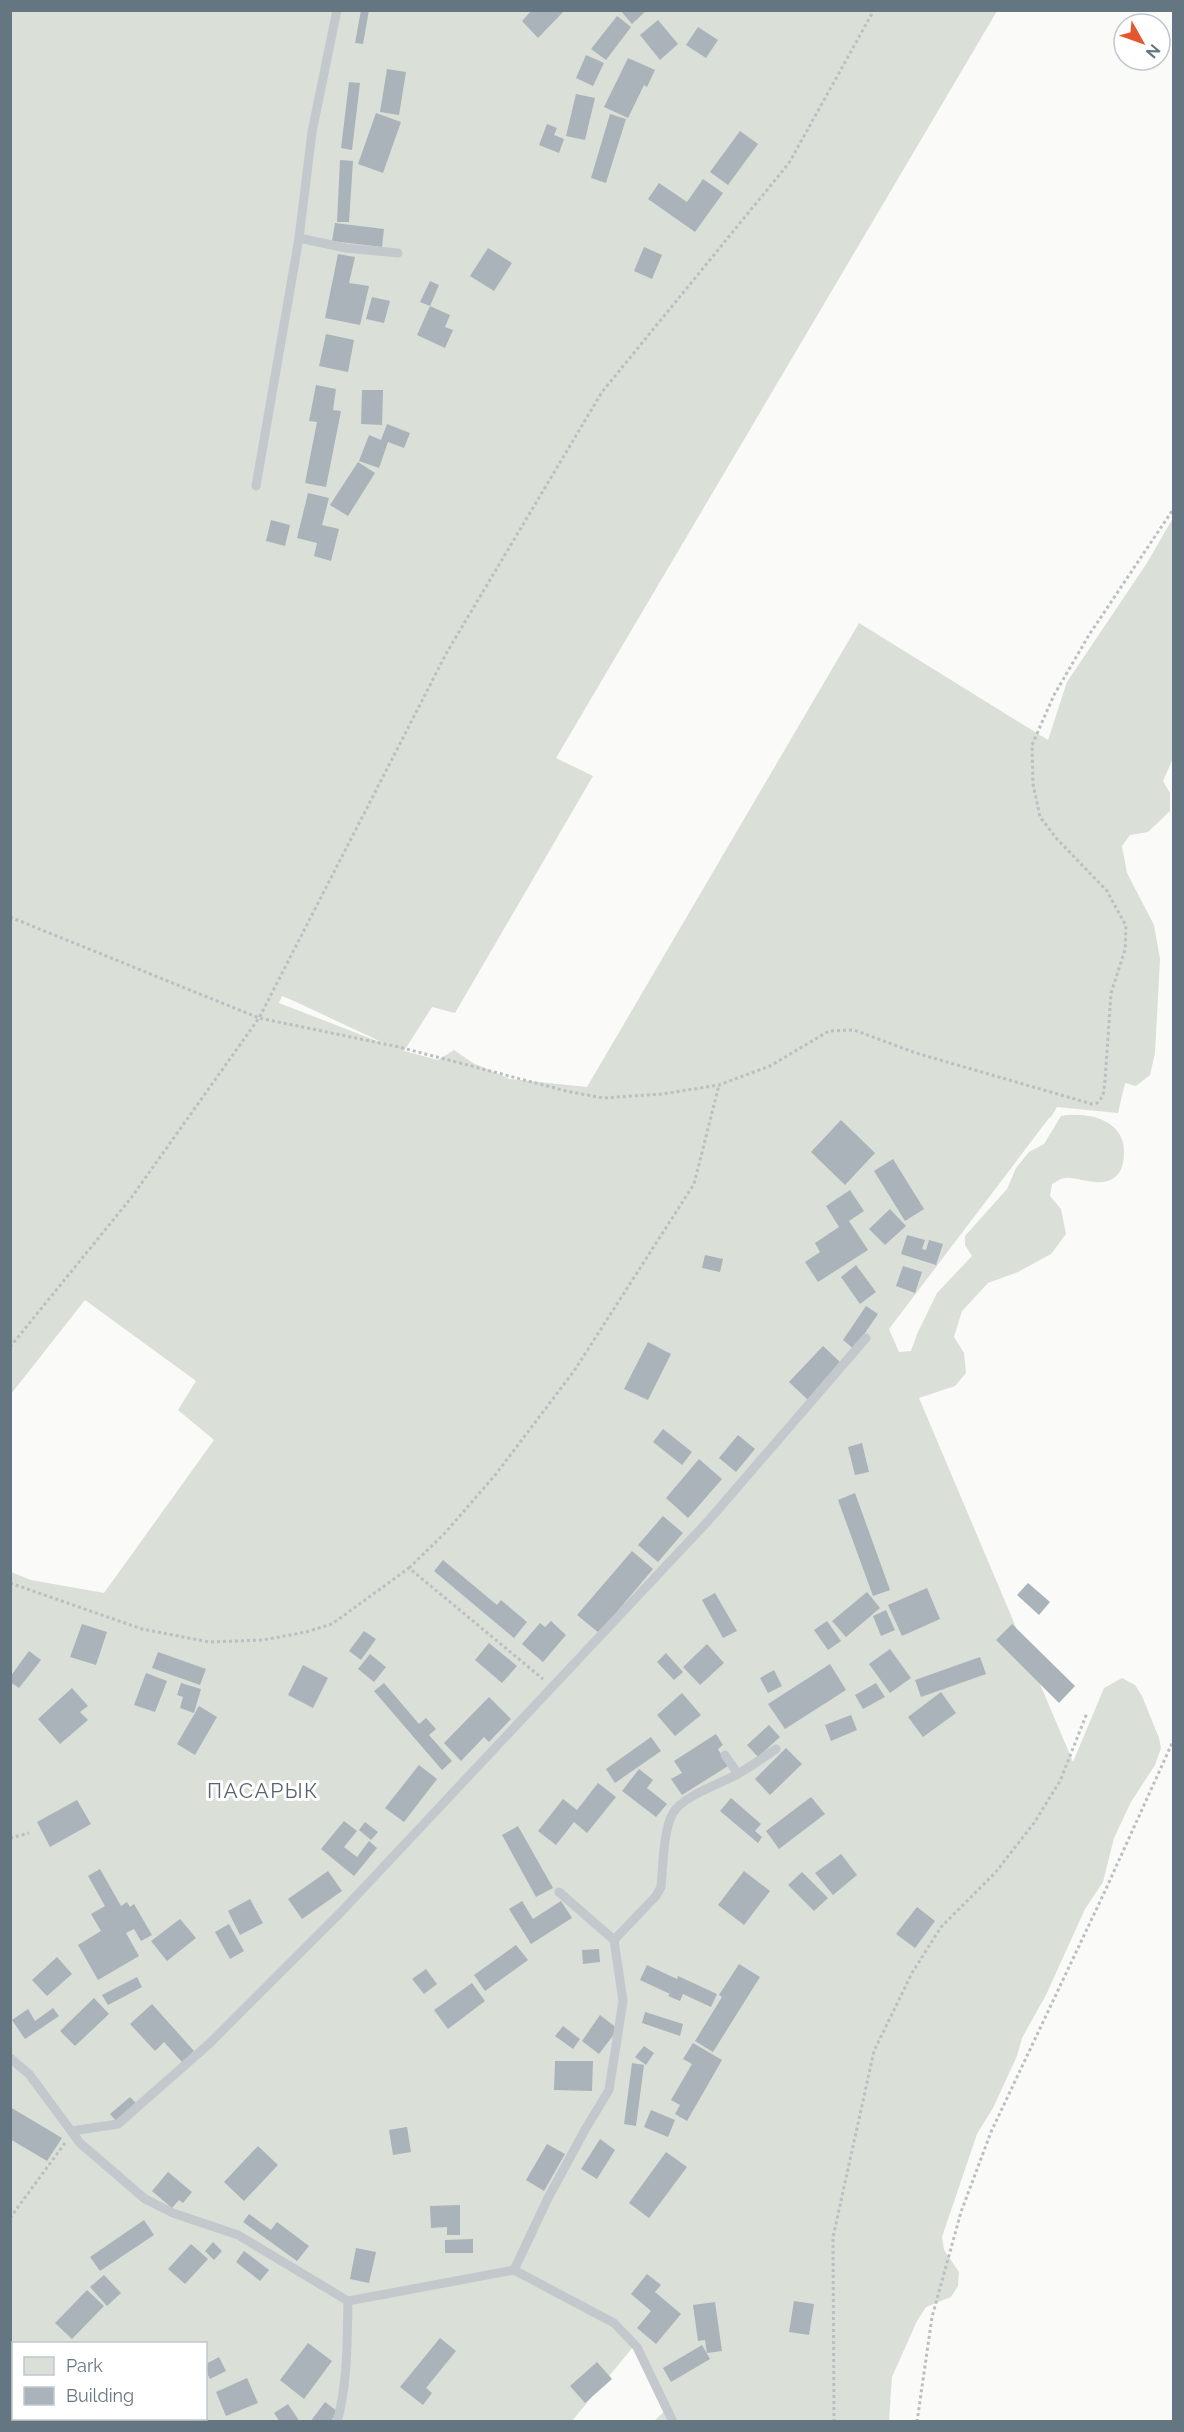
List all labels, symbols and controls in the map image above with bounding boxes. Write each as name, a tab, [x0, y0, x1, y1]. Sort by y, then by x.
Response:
north arrow	[1112, 12, 1172, 72]
text: N	[1142, 41, 1164, 62]
district label: ПАСАРЫК	[207, 1778, 319, 1803]
legend	[12, 2342, 207, 2420]
text: Park	[66, 2355, 103, 2376]
text: Building	[66, 2385, 134, 2406]

